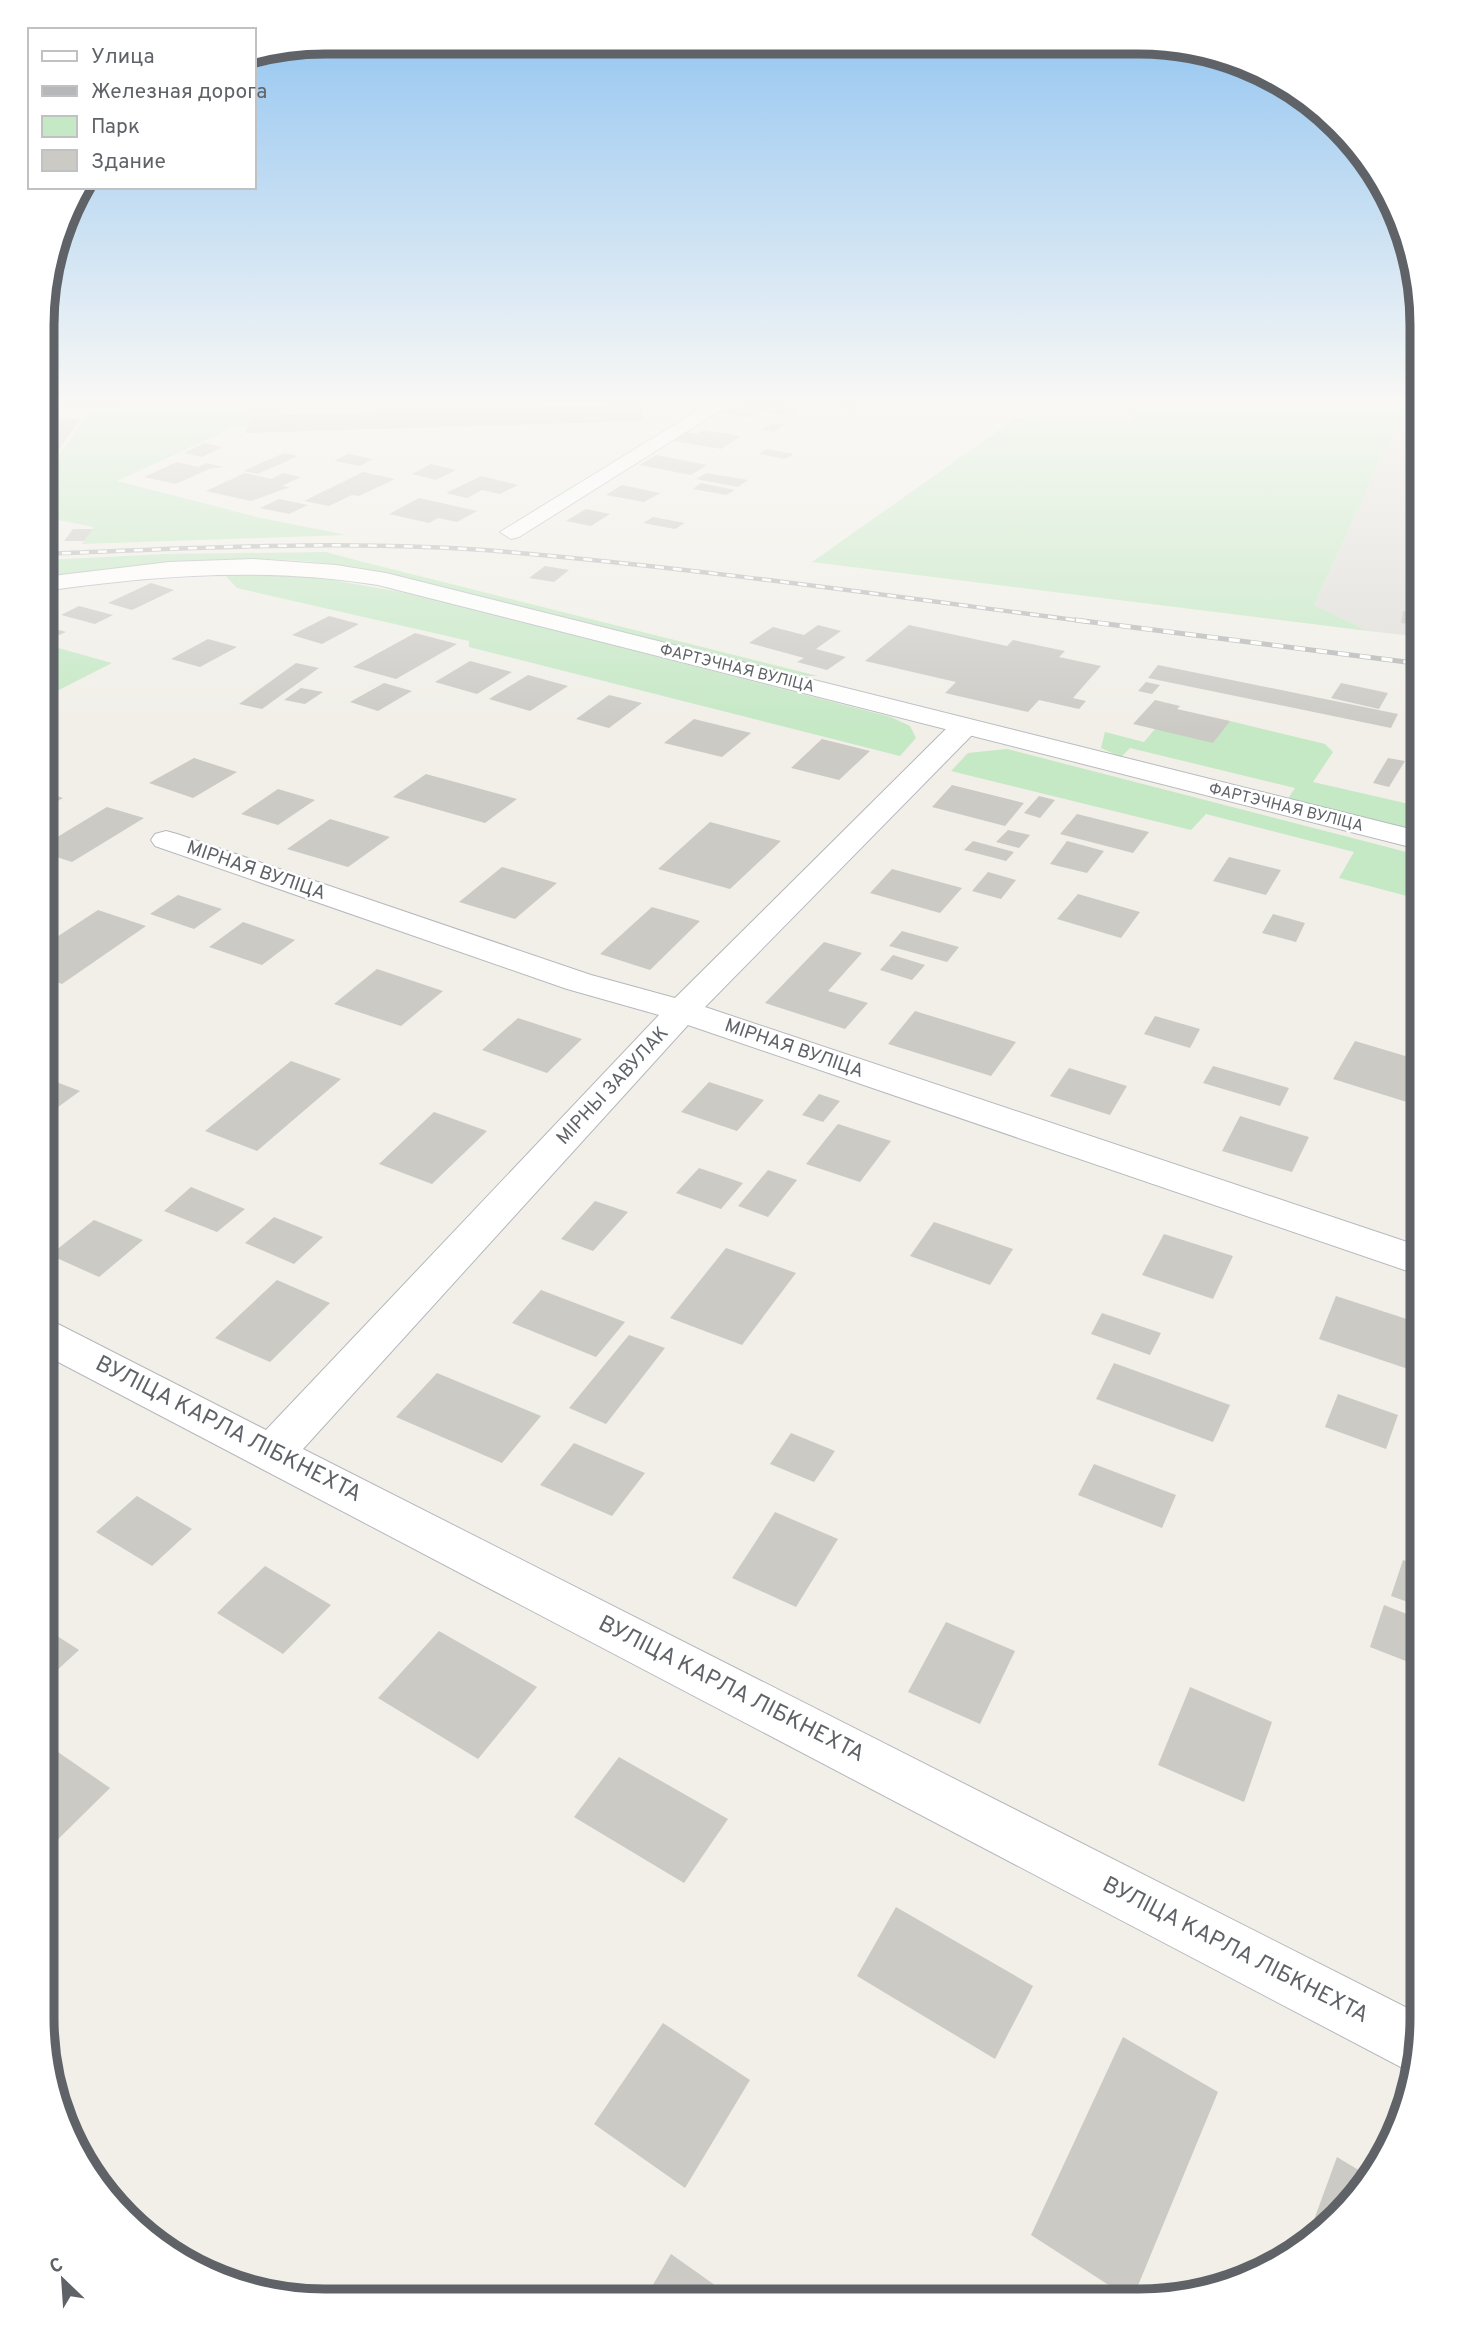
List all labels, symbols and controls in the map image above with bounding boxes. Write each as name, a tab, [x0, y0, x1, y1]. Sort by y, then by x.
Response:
legend	[28, 28, 256, 189]
text: Улица	[91, 44, 155, 71]
text: Железная дорога	[91, 79, 267, 106]
text: Парк	[91, 114, 140, 141]
text: Здание	[91, 149, 166, 176]
street label: ФАРТЭЧНАЯ ВУЛІЦА	[658, 640, 817, 698]
street label: ФАРТЭЧНАЯ ВУЛІЦА	[1207, 779, 1366, 837]
street label: МІРНАЯ ВУЛІЦА	[183, 836, 329, 906]
street label: МІРНАЯ ВУЛІЦА	[721, 1014, 867, 1084]
street label: МІРНЫ ЗАВУЛАК	[552, 1022, 674, 1150]
street label: ВУЛІЦА КАРЛА ЛІБКНЕХТА	[90, 1350, 366, 1510]
street label: ВУЛІЦА КАРЛА ЛІБКНЕХТА	[593, 1610, 869, 1770]
street label: ВУЛІЦА КАРЛА ЛІБКНЕХТА	[1097, 1871, 1373, 2031]
north arrow	[28, 2245, 98, 2315]
text: С	[46, 2253, 67, 2280]

